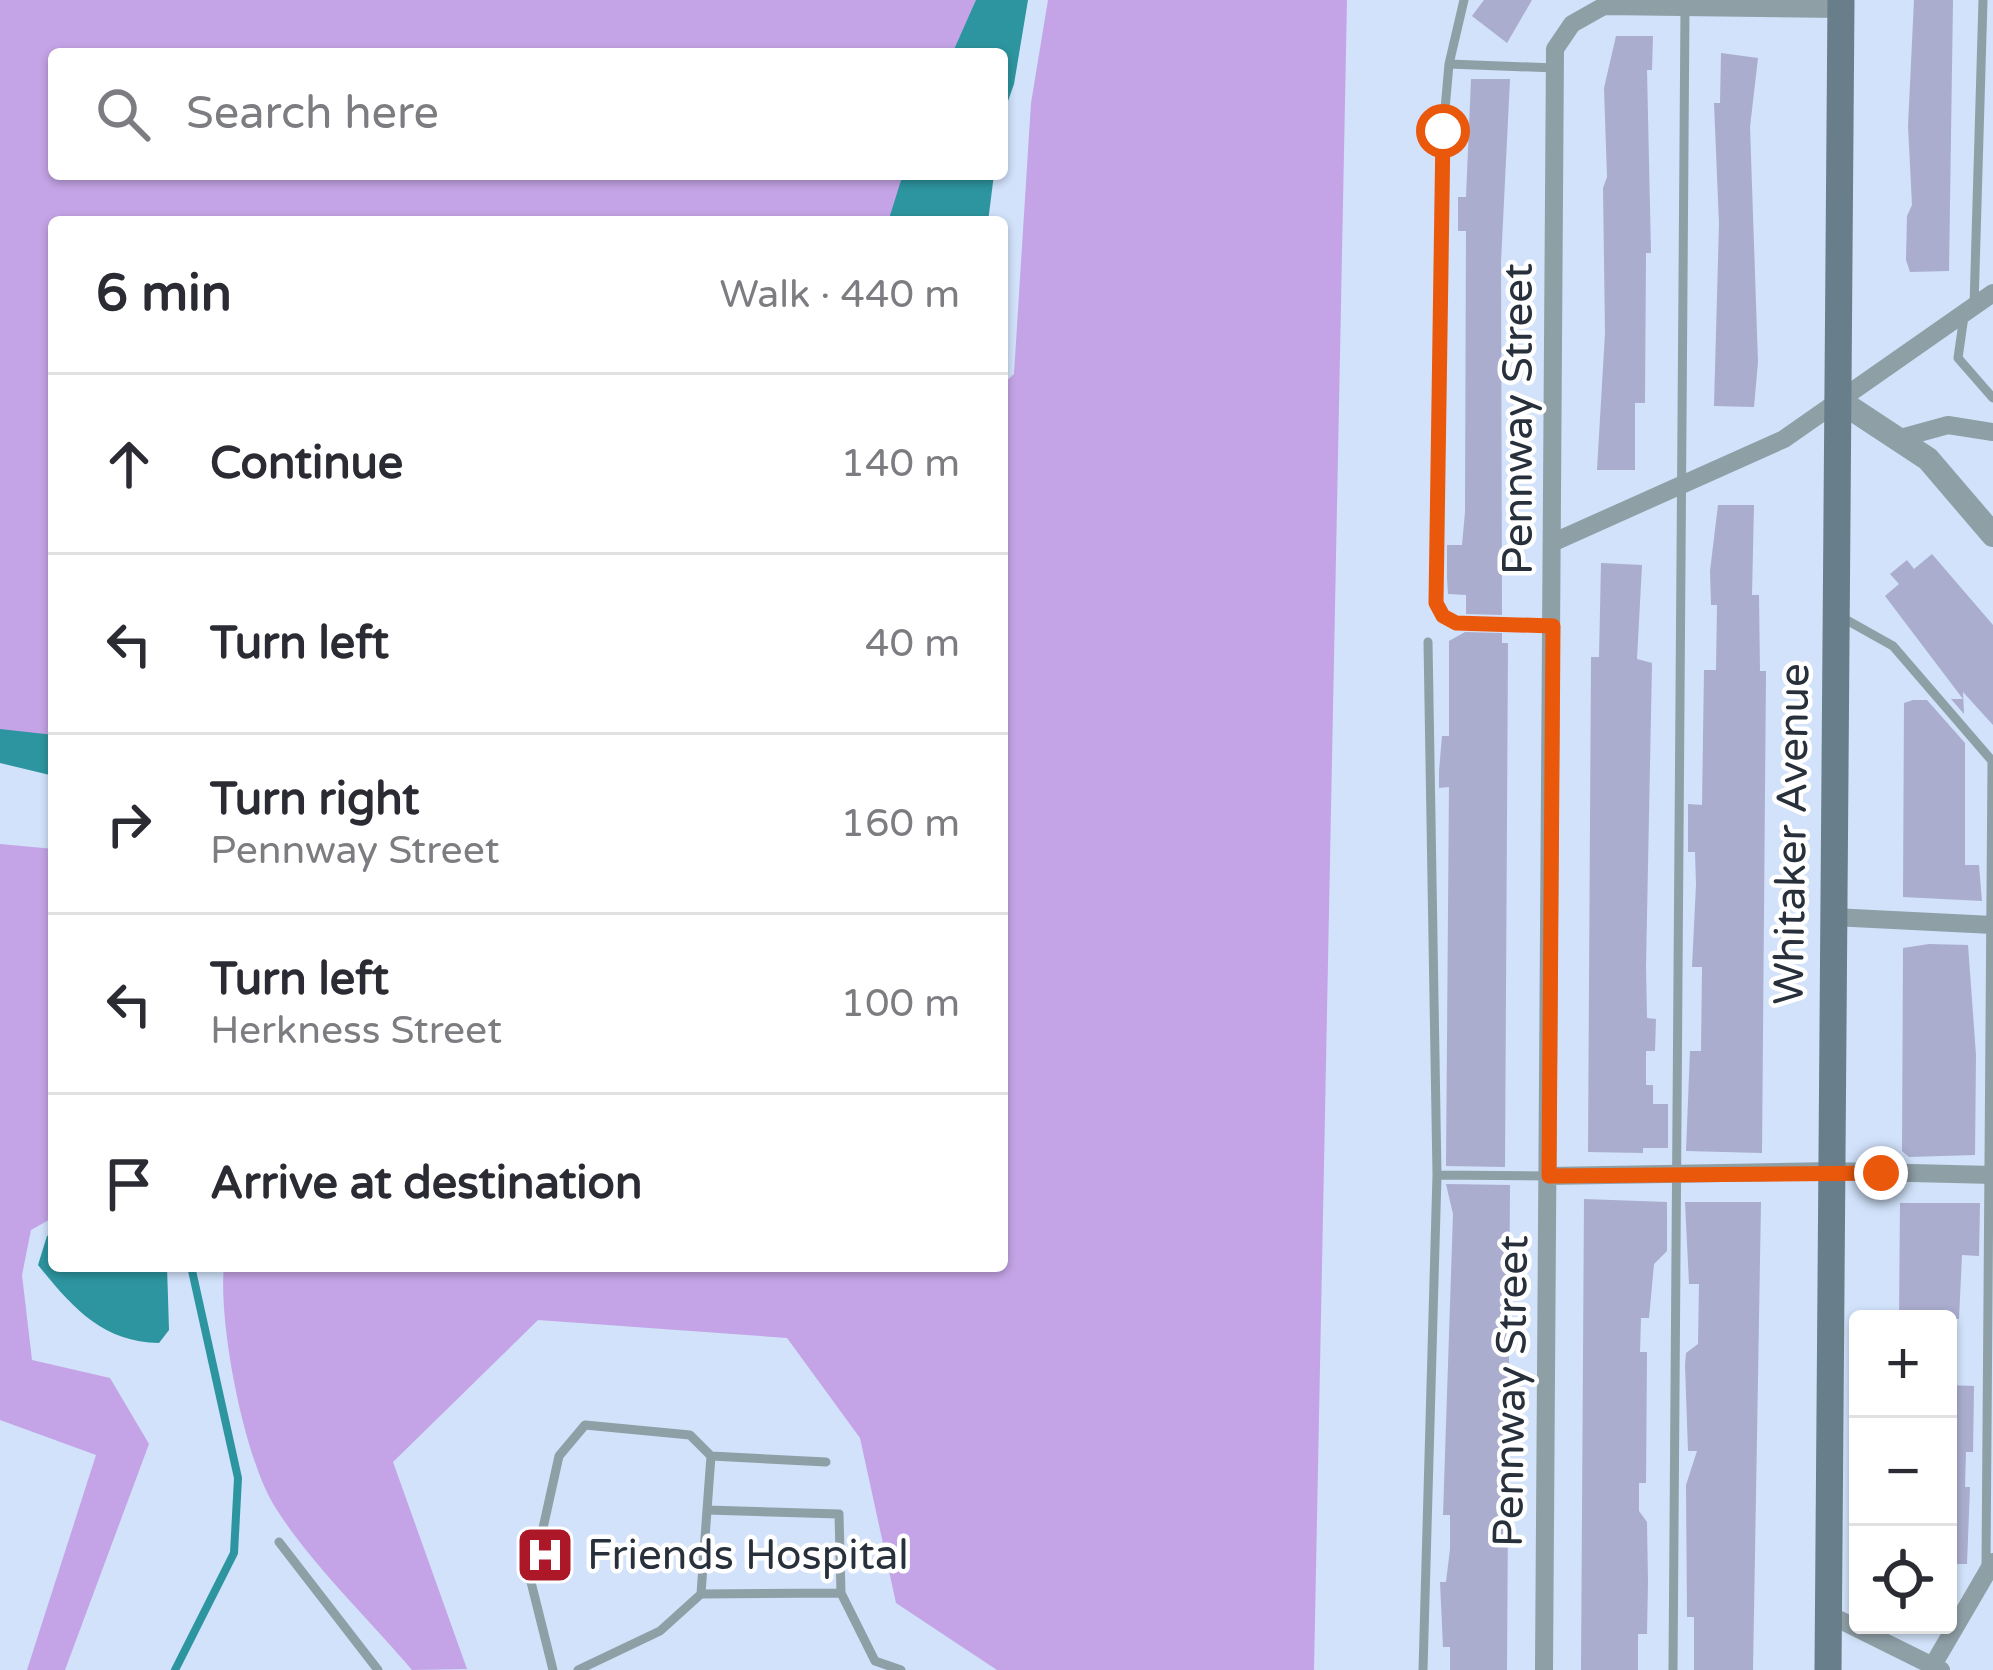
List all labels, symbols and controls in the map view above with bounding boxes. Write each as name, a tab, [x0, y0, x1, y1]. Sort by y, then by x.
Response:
search box	[48, 48, 1008, 180]
icon: search	[90, 81, 156, 147]
text: Search here	[186, 87, 439, 141]
route start	[1416, 104, 1470, 158]
text: 6 min	[96, 263, 232, 325]
street label: Pennway Street	[1493, 263, 1544, 575]
text: Walk · 440 m	[719, 271, 960, 318]
icon: ahead	[96, 431, 162, 497]
text: Continue	[210, 437, 403, 491]
text: 140 m	[841, 440, 960, 487]
icon: left	[96, 611, 162, 677]
text: Turn left	[210, 617, 389, 671]
text: 40 m	[865, 620, 960, 667]
street label: Whitaker Avenue	[1764, 663, 1820, 1005]
text: Turn right	[210, 773, 419, 827]
icon: right	[96, 791, 162, 857]
text: 160 m	[841, 800, 960, 847]
text: Pennway Street	[210, 827, 500, 874]
text: Turn left	[210, 953, 389, 1007]
icon: left	[96, 971, 162, 1037]
text: 100 m	[841, 980, 960, 1027]
text: Herkness Street	[210, 1007, 502, 1054]
route end	[1854, 1146, 1908, 1200]
icon: arrive	[96, 1151, 162, 1217]
text: Arrive at destination	[210, 1157, 642, 1211]
street label: Pennway Street	[1483, 1235, 1539, 1547]
map controls	[1849, 1310, 1957, 1634]
button: +	[1849, 1310, 1957, 1418]
button: −	[1849, 1418, 1957, 1526]
hospital icon: Friends Hospital	[514, 1524, 576, 1586]
button: locate	[1849, 1526, 1957, 1634]
place label: Friends Hospital	[587, 1530, 909, 1581]

